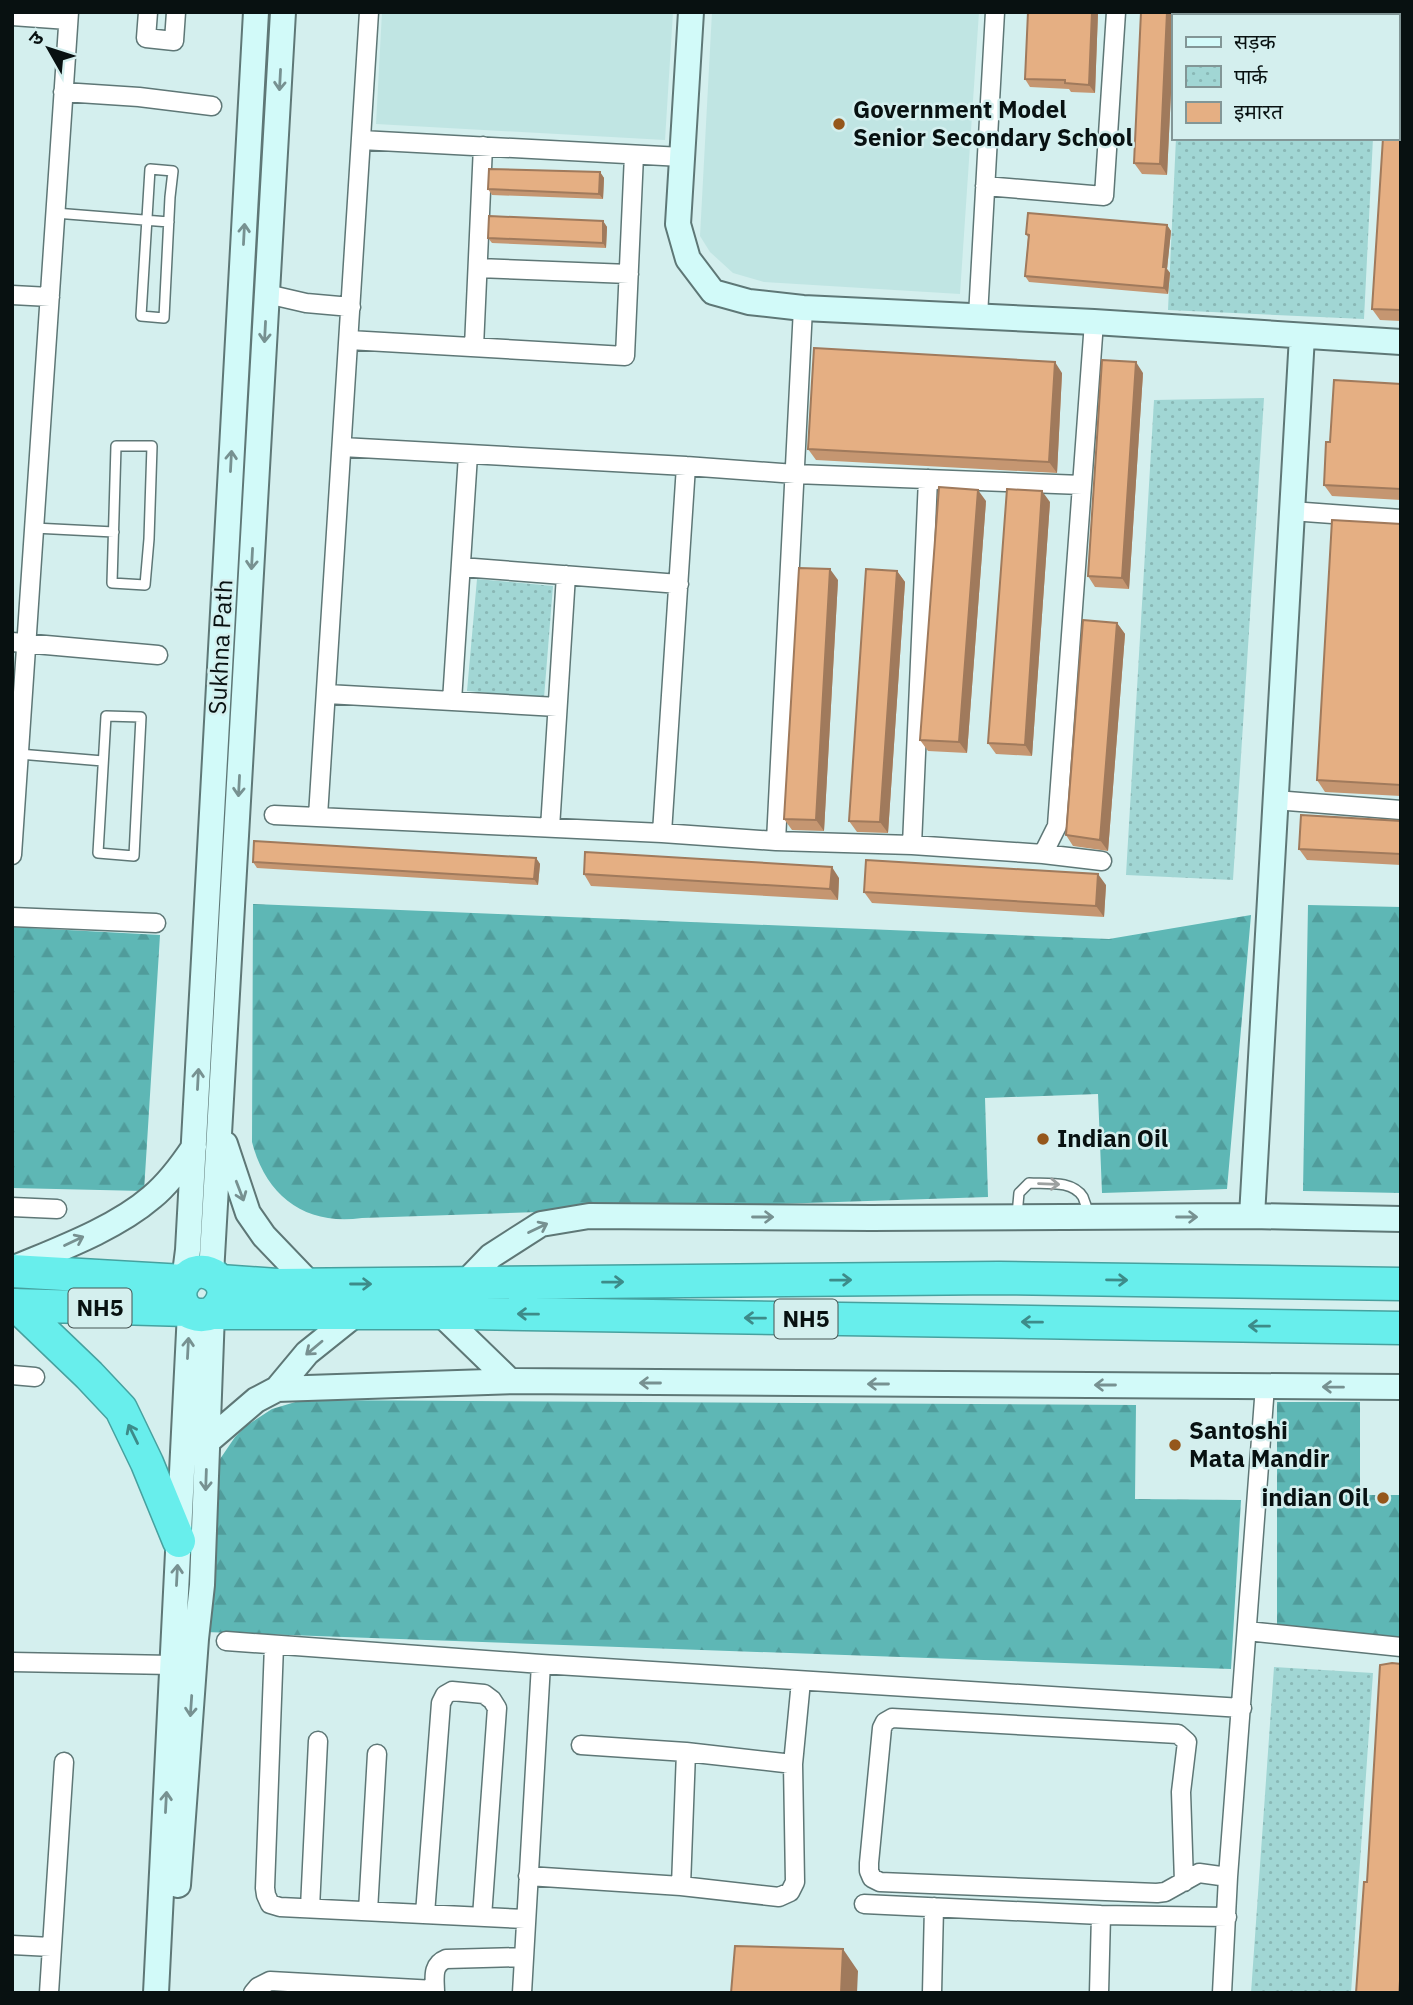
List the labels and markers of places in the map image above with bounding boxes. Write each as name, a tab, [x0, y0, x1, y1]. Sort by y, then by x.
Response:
place label: Government Model Senior Secondary School	[853, 93, 1133, 153]
marker: Government Model Senior Secondary School	[831, 116, 847, 132]
place label: Indian Oil	[1057, 1122, 1168, 1154]
marker: Indian Oil	[1035, 1131, 1051, 1147]
place label: Santoshi Mata Mandir	[1189, 1414, 1330, 1474]
marker: Santoshi Mata Mandir	[1167, 1437, 1183, 1453]
place label: indian Oil	[1261, 1481, 1369, 1513]
marker: indian Oil	[1375, 1490, 1391, 1506]

